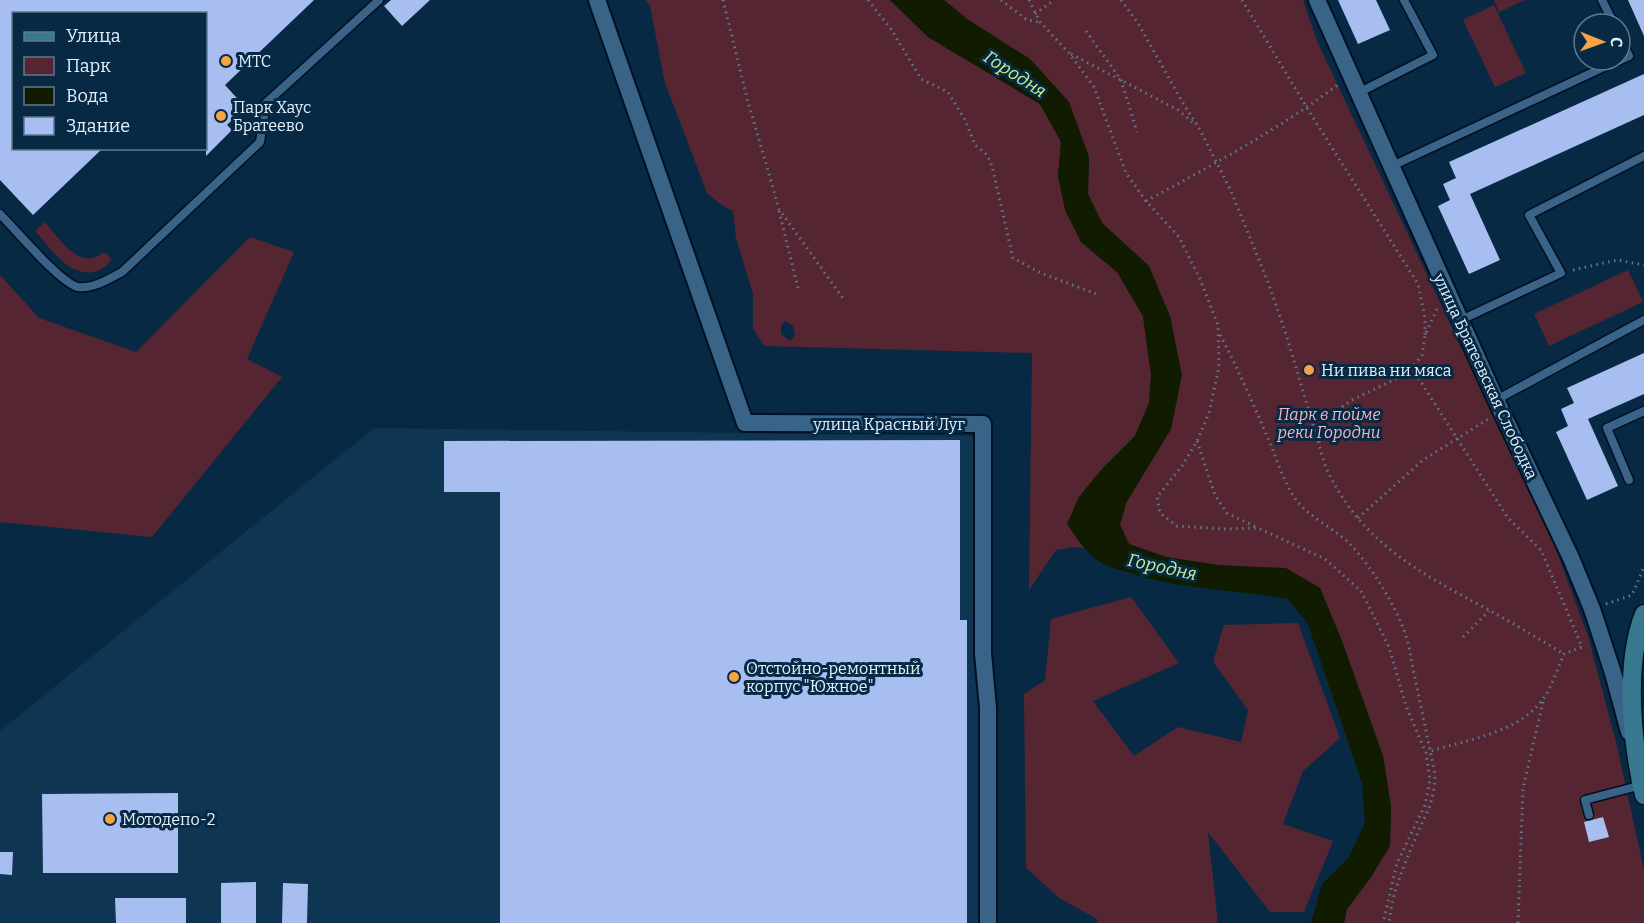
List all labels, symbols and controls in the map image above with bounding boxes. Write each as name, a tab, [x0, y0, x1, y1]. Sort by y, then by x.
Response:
legend	[12, 12, 207, 150]
north arrow	[1572, 12, 1632, 72]
text: Улица	[66, 25, 121, 47]
text: С	[1607, 37, 1626, 47]
water label: Городня	[980, 46, 1050, 102]
place label: МТС	[238, 52, 271, 71]
marker: МТС	[219, 54, 233, 68]
text: Парк	[66, 55, 111, 77]
text: Вода	[66, 85, 108, 107]
place label: Парк Хаус Братеево	[233, 98, 311, 135]
marker: Парк Хаус Братеево	[214, 109, 228, 123]
text: Здание	[66, 115, 130, 137]
street label: улица Братеевская Слободка	[1429, 269, 1542, 482]
place label: Ни пива ни мяса	[1321, 361, 1452, 380]
marker: Ни пива ни мяса	[1302, 363, 1316, 377]
park label: Парк в пойме реки Городни	[1276, 405, 1381, 442]
street label: улица Красный Луг	[812, 415, 965, 434]
water label: Городня	[1125, 549, 1199, 585]
place label: Отстойно-ремонтный корпус "Южное"	[746, 659, 921, 696]
marker: Отстойно-ремонтный корпус "Южное"	[727, 670, 741, 684]
place label: Мотодепо-2	[122, 810, 215, 829]
marker: Мотодепо-2	[103, 812, 117, 826]

